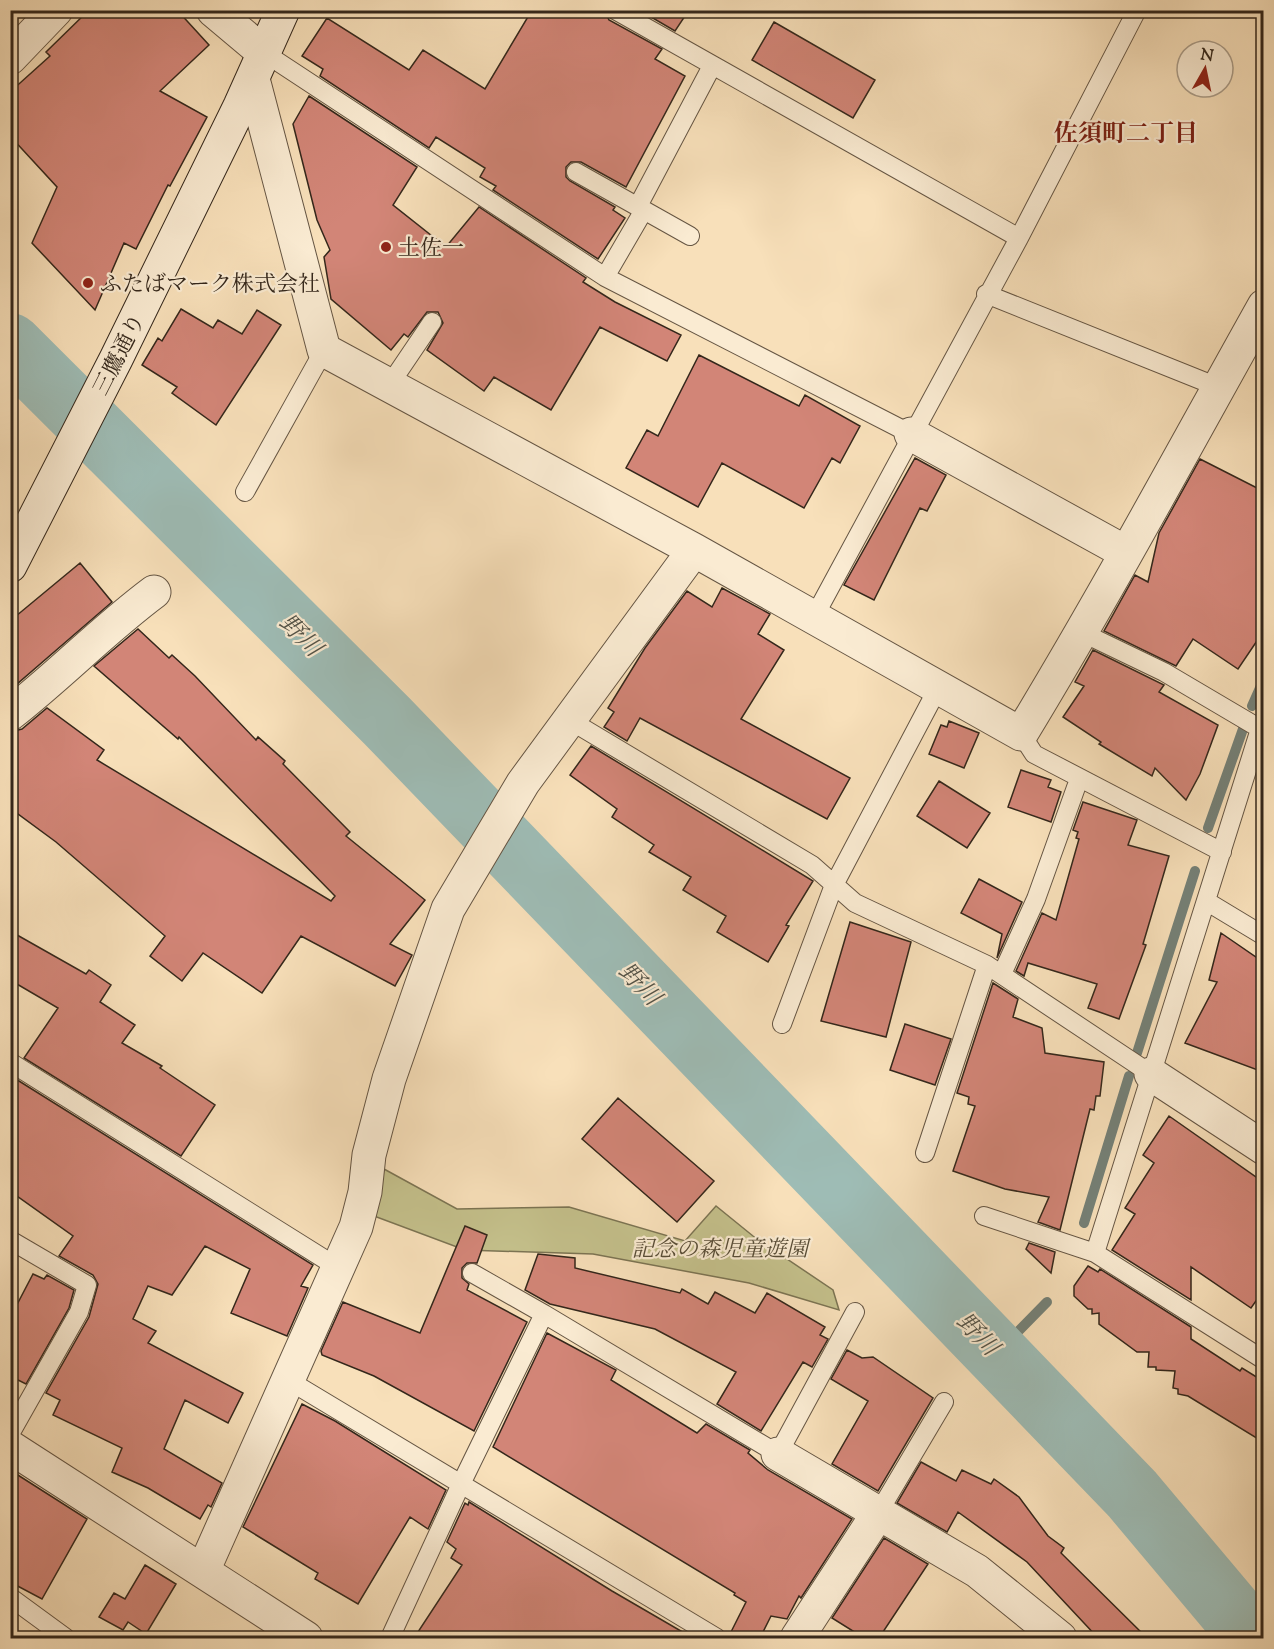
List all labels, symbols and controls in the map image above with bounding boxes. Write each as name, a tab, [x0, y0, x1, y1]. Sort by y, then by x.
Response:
north arrow	[1175, 39, 1235, 99]
text: N	[1199, 44, 1215, 69]
district label: 佐須町二丁目	[1054, 118, 1198, 152]
place label: 土佐一	[398, 234, 464, 266]
marker: 土佐一	[379, 240, 393, 254]
place label: ふたばマーク株式会社	[100, 270, 320, 302]
marker: ふたばマーク株式会社	[81, 276, 95, 290]
street label: 三鷹通り	[86, 309, 155, 402]
water label: 野川	[271, 607, 331, 668]
water label: 野川	[610, 956, 670, 1017]
park label: 記念の森児童遊園	[632, 1235, 811, 1267]
water label: 野川	[948, 1306, 1008, 1367]

